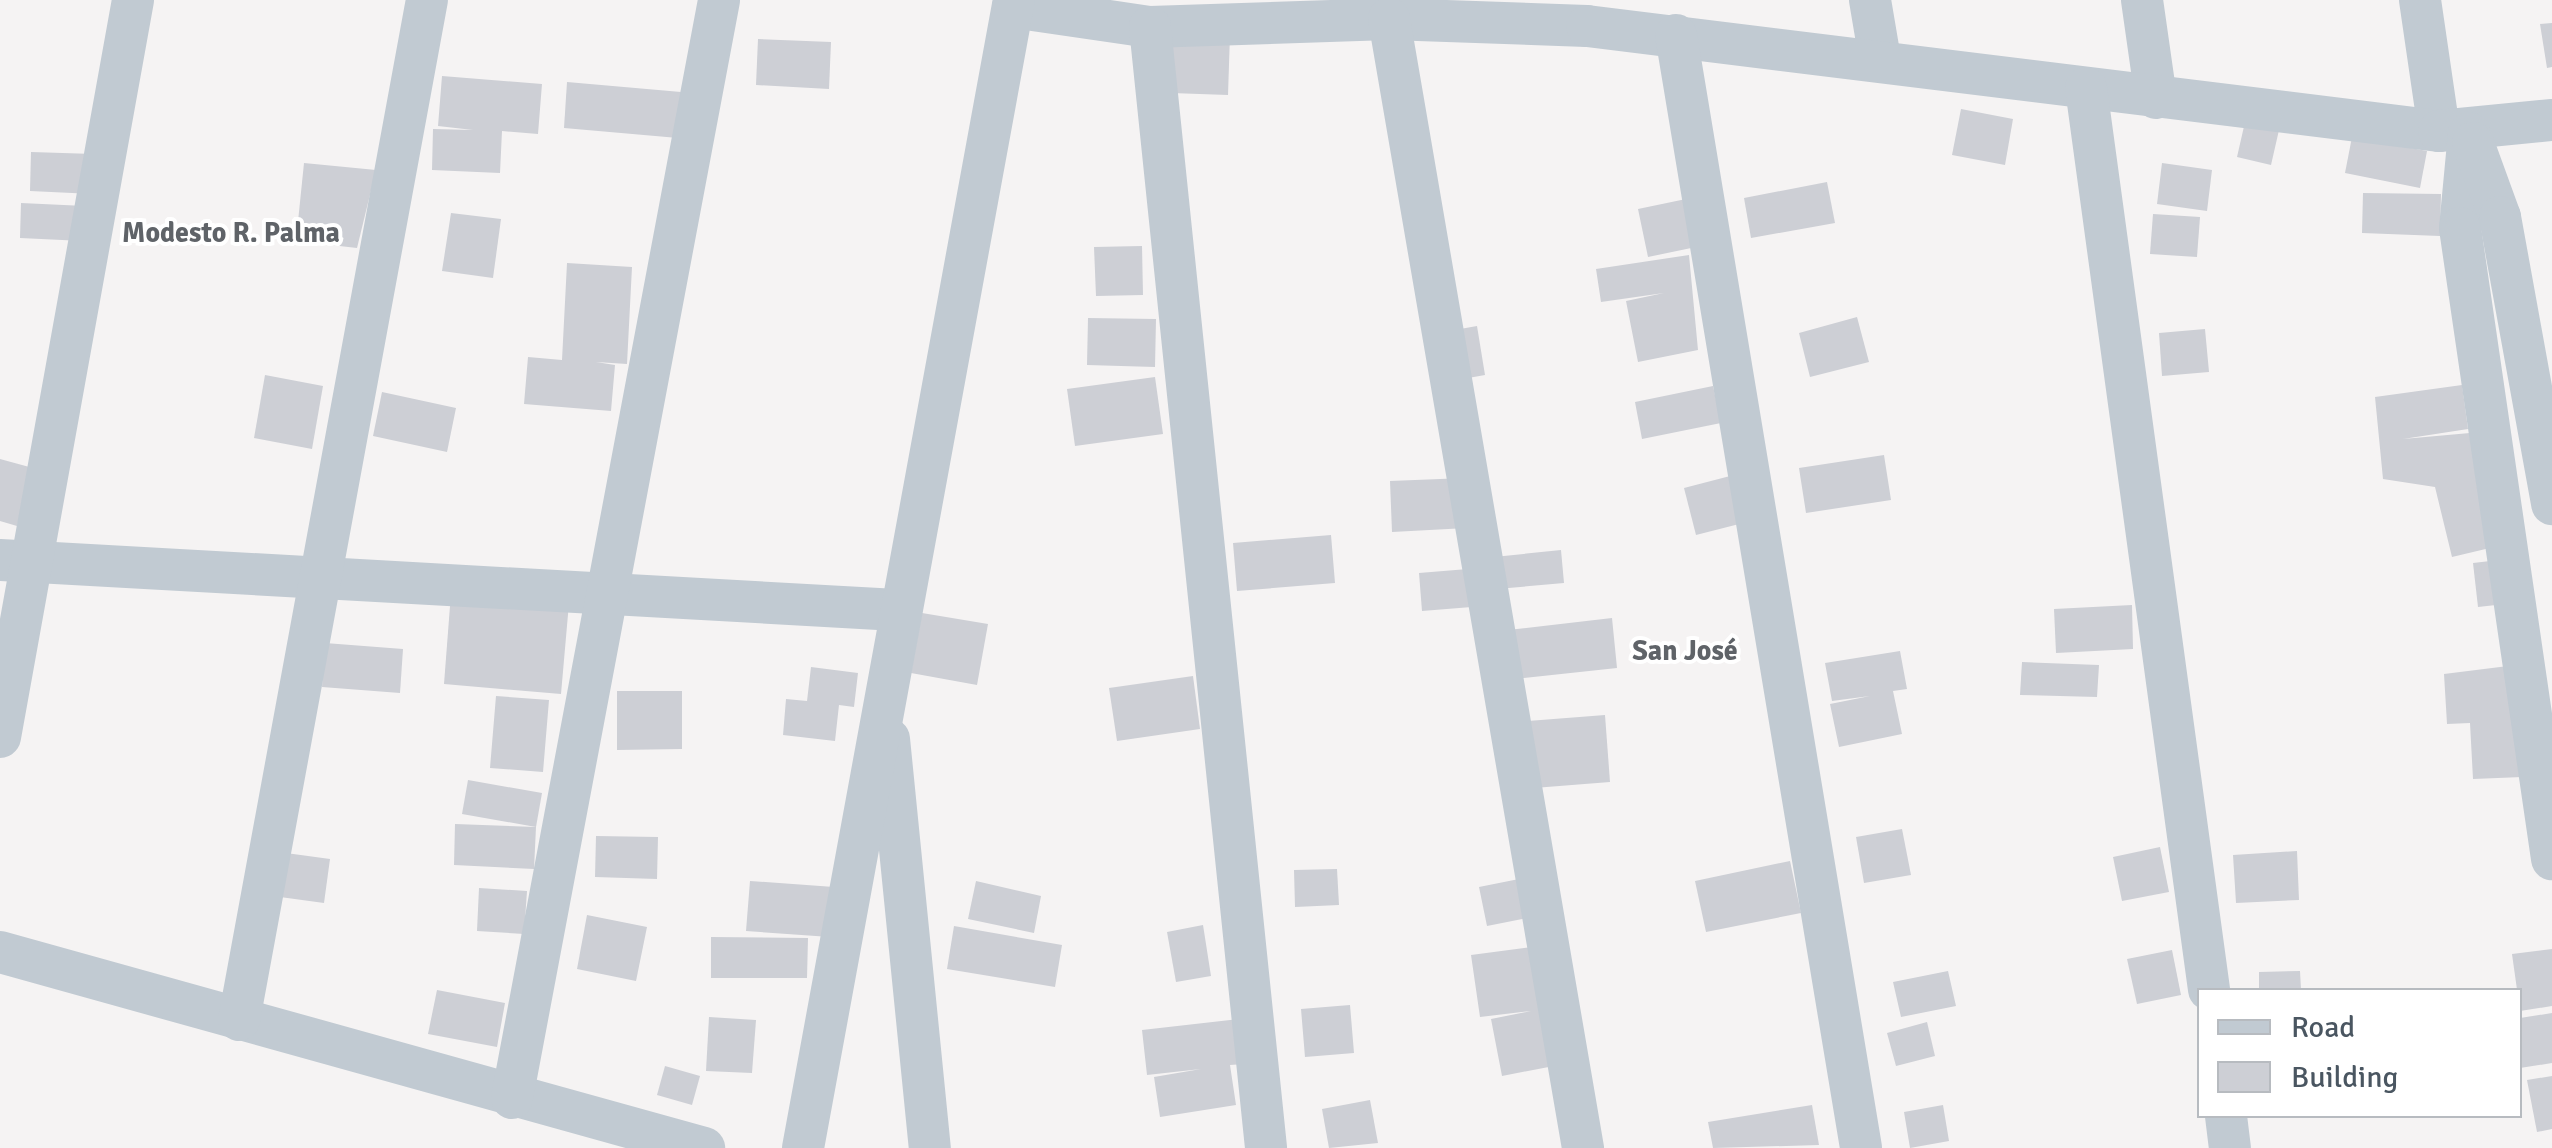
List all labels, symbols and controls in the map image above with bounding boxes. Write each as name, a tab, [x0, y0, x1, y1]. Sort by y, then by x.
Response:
district label: Modesto R. Palma	[122, 216, 340, 250]
district label: San José	[1632, 634, 1738, 668]
legend	[2197, 988, 2522, 1118]
text: Road	[2291, 1009, 2355, 1046]
text: Building	[2291, 1059, 2398, 1096]

